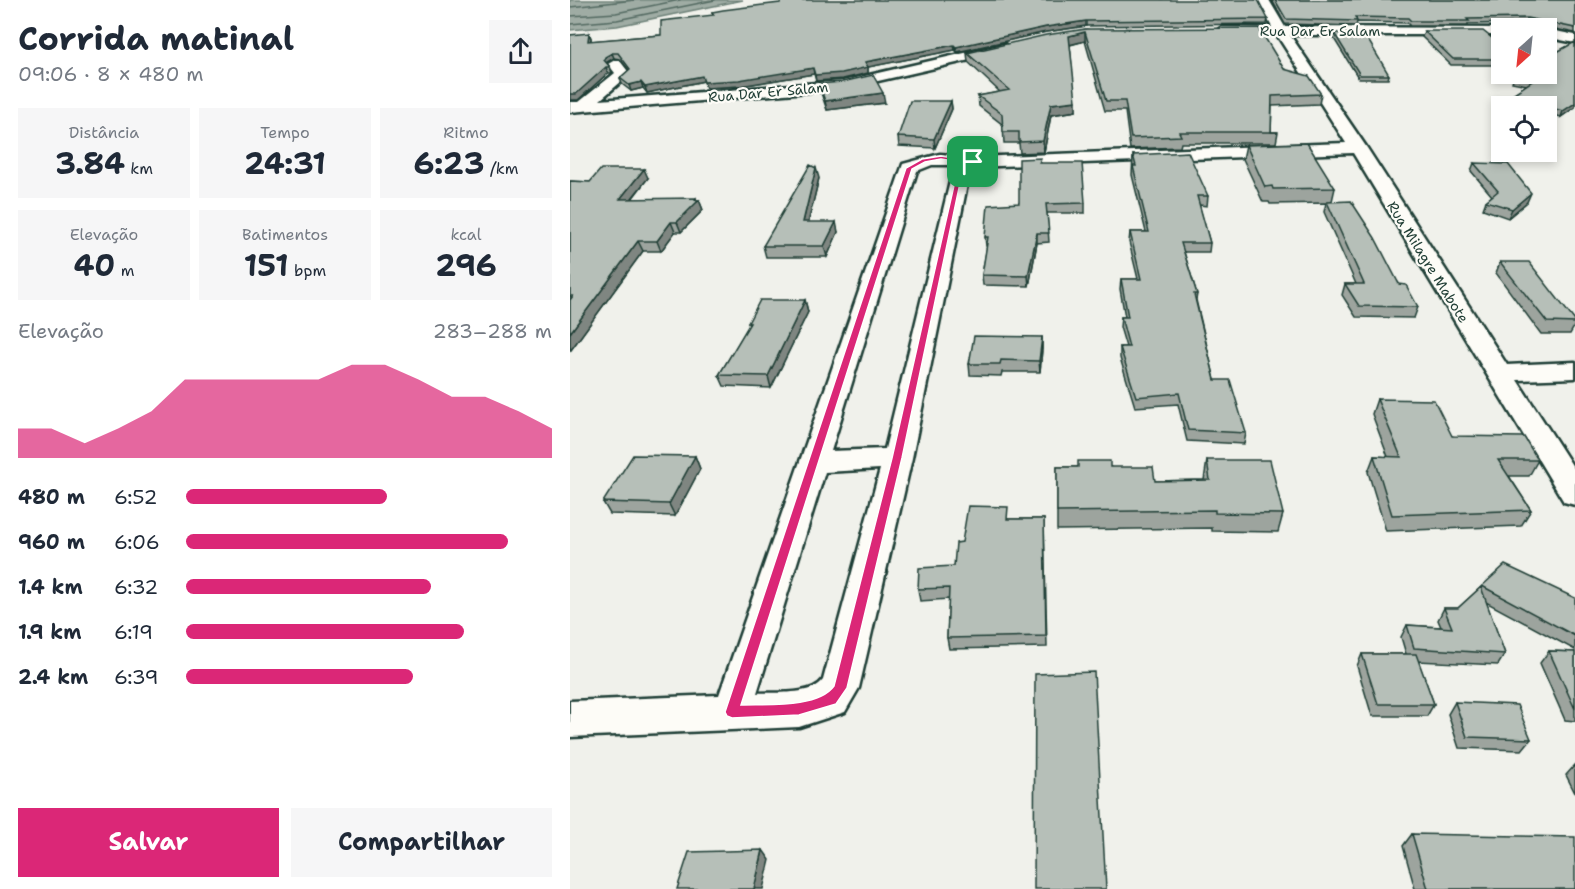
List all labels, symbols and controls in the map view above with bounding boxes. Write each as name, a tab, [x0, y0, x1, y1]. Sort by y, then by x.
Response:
text: Corrida matinal	[18, 16, 294, 61]
north arrow	[1491, 18, 1557, 84]
map controls	[1491, 18, 1557, 162]
button: share	[489, 20, 552, 83]
street label: Rua Dar Er Salam	[1260, 22, 1380, 40]
text: 09:06 · 8 × 480 m	[18, 61, 204, 87]
street label: Rua Dar Er Salam	[707, 78, 829, 106]
button: locate	[1491, 96, 1557, 162]
text: Distância	[69, 122, 139, 143]
text: Tempo	[260, 122, 310, 143]
text: Ritmo	[443, 122, 489, 143]
pin	[947, 136, 998, 187]
text: 3.84	[55, 143, 125, 184]
text: 24:31	[244, 143, 326, 184]
text: 6:23	[414, 143, 484, 184]
icon: arrive	[956, 145, 989, 178]
text: km	[125, 158, 153, 179]
text: /km	[484, 158, 519, 179]
street label: Rua Milagre Mabote	[1383, 198, 1473, 326]
text: Elevação	[70, 224, 138, 245]
text: Batimentos	[242, 224, 328, 245]
text: kcal	[450, 224, 482, 245]
text: 40	[73, 245, 115, 286]
text: 151	[244, 245, 289, 286]
text: 296	[435, 245, 497, 286]
text: m	[115, 260, 135, 281]
text: bpm	[289, 260, 326, 281]
text: Elevação	[18, 318, 104, 344]
text: 283–288 m	[433, 318, 552, 344]
text: 480 m	[18, 484, 85, 510]
text: 6:52	[114, 484, 158, 510]
text: 960 m	[18, 529, 85, 555]
text: 6:06	[114, 529, 160, 555]
text: 1.4 km	[18, 574, 83, 600]
text: 6:32	[114, 574, 158, 600]
text: 1.9 km	[18, 619, 81, 645]
text: 6:19	[114, 619, 153, 645]
text: 2.4 km	[18, 664, 88, 690]
text: 6:39	[114, 664, 159, 690]
button: Salvar	[18, 808, 279, 877]
button: Compartilhar	[291, 808, 552, 877]

